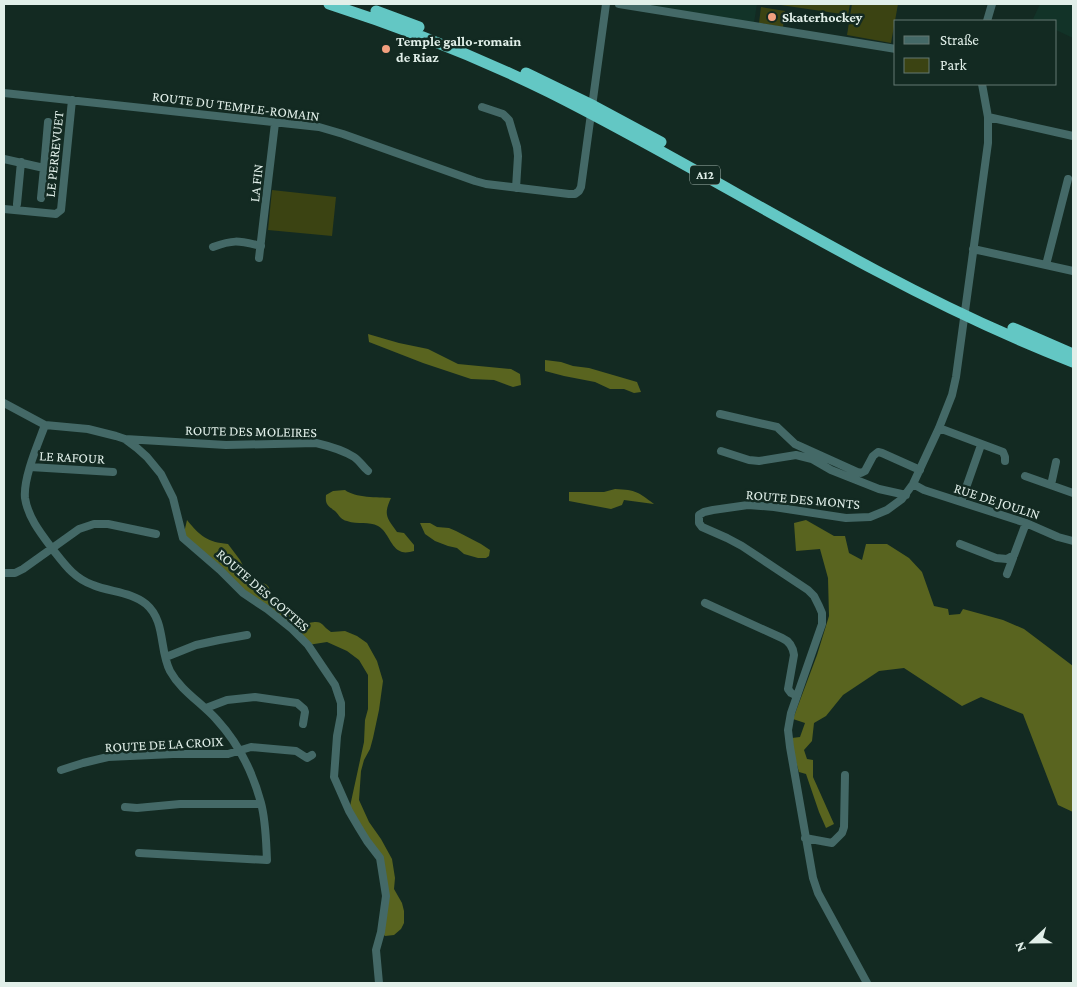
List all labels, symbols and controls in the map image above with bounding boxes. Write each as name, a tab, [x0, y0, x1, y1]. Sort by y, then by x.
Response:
place label: Skaterhockey	[782, 9, 863, 25]
marker: Skaterhockey	[766, 11, 778, 23]
legend	[894, 20, 1057, 85]
text: Straße	[940, 32, 979, 48]
place label: Temple gallo-romain de Riaz	[396, 33, 521, 65]
marker: Temple gallo-romain de Riaz	[380, 43, 392, 55]
text: Park	[940, 57, 967, 73]
street label: ROUTE DU TEMPLE-ROMAIN	[151, 88, 321, 124]
street label: LE PERREVUET	[42, 110, 67, 198]
street label: LA FIN	[246, 163, 266, 203]
road number: A12	[690, 166, 720, 184]
street label: ROUTE DES MOLEIRES	[185, 422, 317, 440]
street label: LE RAFOUR	[39, 447, 105, 467]
street label: RUE DE JOULIN	[952, 480, 1042, 522]
street label: ROUTE DES MONTS	[745, 486, 861, 512]
street label: ROUTE DES GOTTES	[213, 545, 313, 635]
street label: ROUTE DE LA CROIX	[104, 733, 224, 755]
north arrow	[1007, 917, 1057, 967]
text: N	[1011, 939, 1029, 954]

